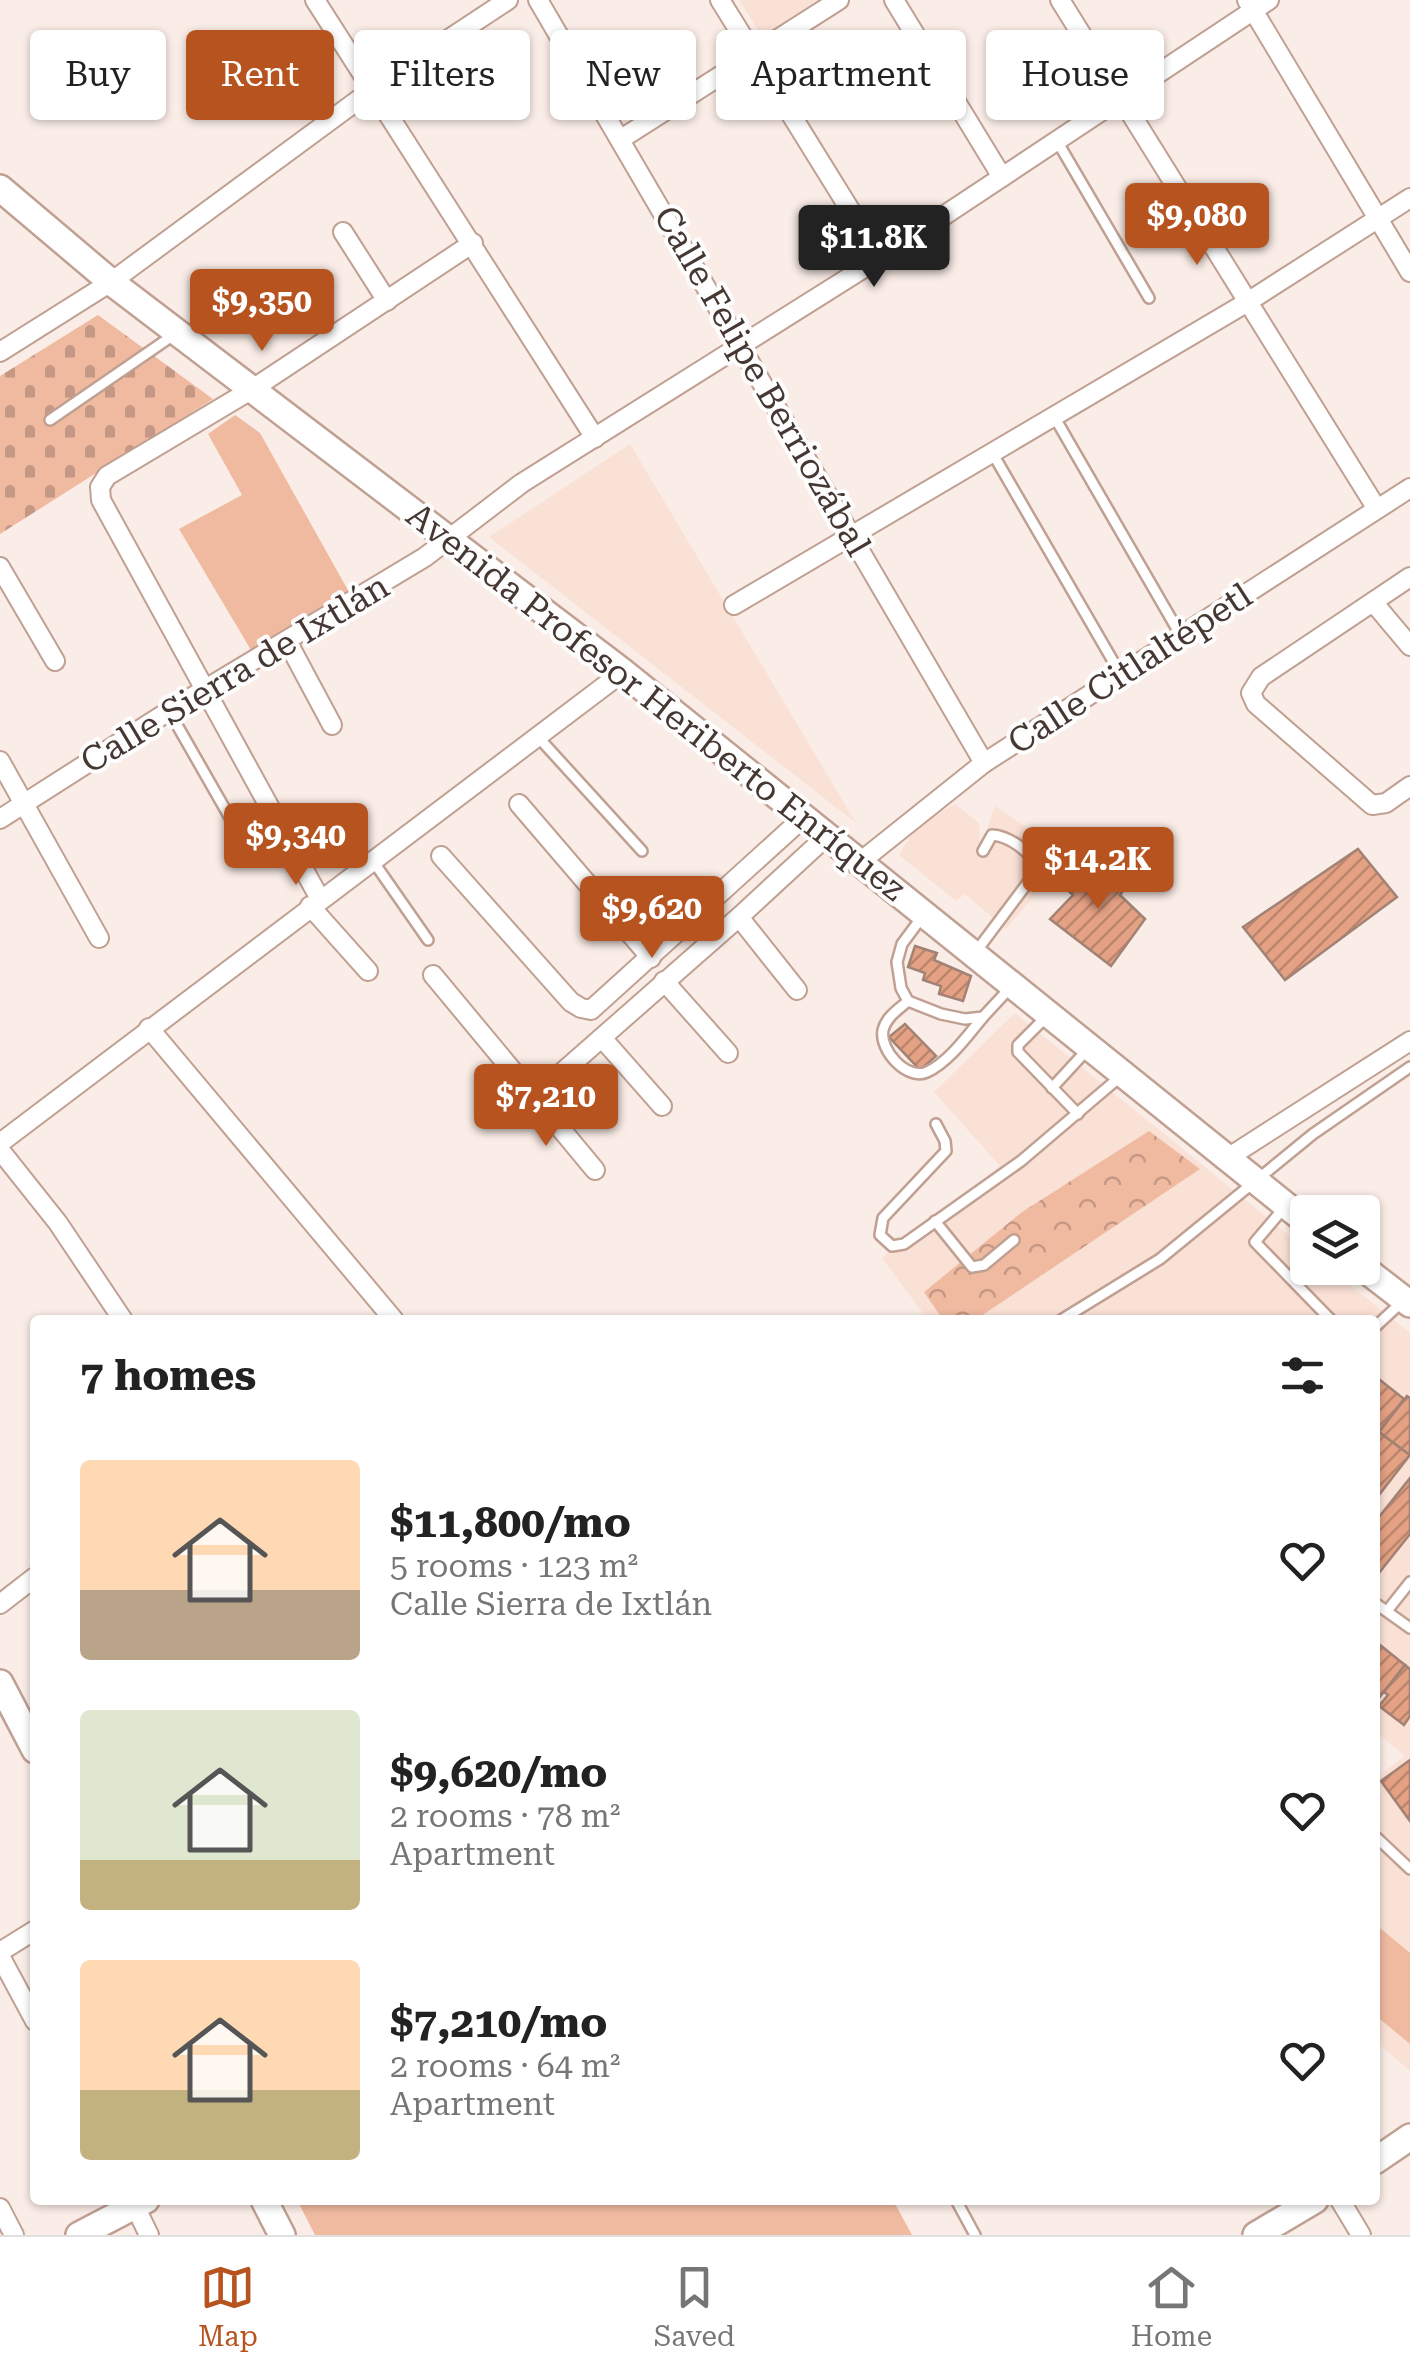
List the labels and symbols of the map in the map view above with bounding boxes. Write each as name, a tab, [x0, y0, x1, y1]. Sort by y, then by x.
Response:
pin: $9,080	[1116, 183, 1278, 268]
street label: Calle Felipe Berriozábal	[645, 199, 879, 563]
pin: $11.8K	[793, 205, 955, 290]
pin: $9,350	[181, 269, 343, 354]
street label: Avenida Profesor Heriberto Enríquez	[399, 495, 913, 909]
street label: Calle Sierra de Ixtlán	[73, 566, 397, 782]
street label: Calle Citlaltépetl	[1001, 575, 1260, 763]
pin: $9,340	[215, 803, 377, 888]
pin: $14.2K	[1017, 827, 1179, 912]
pin: $9,620	[571, 876, 733, 961]
pin: $7,210	[465, 1064, 627, 1149]

